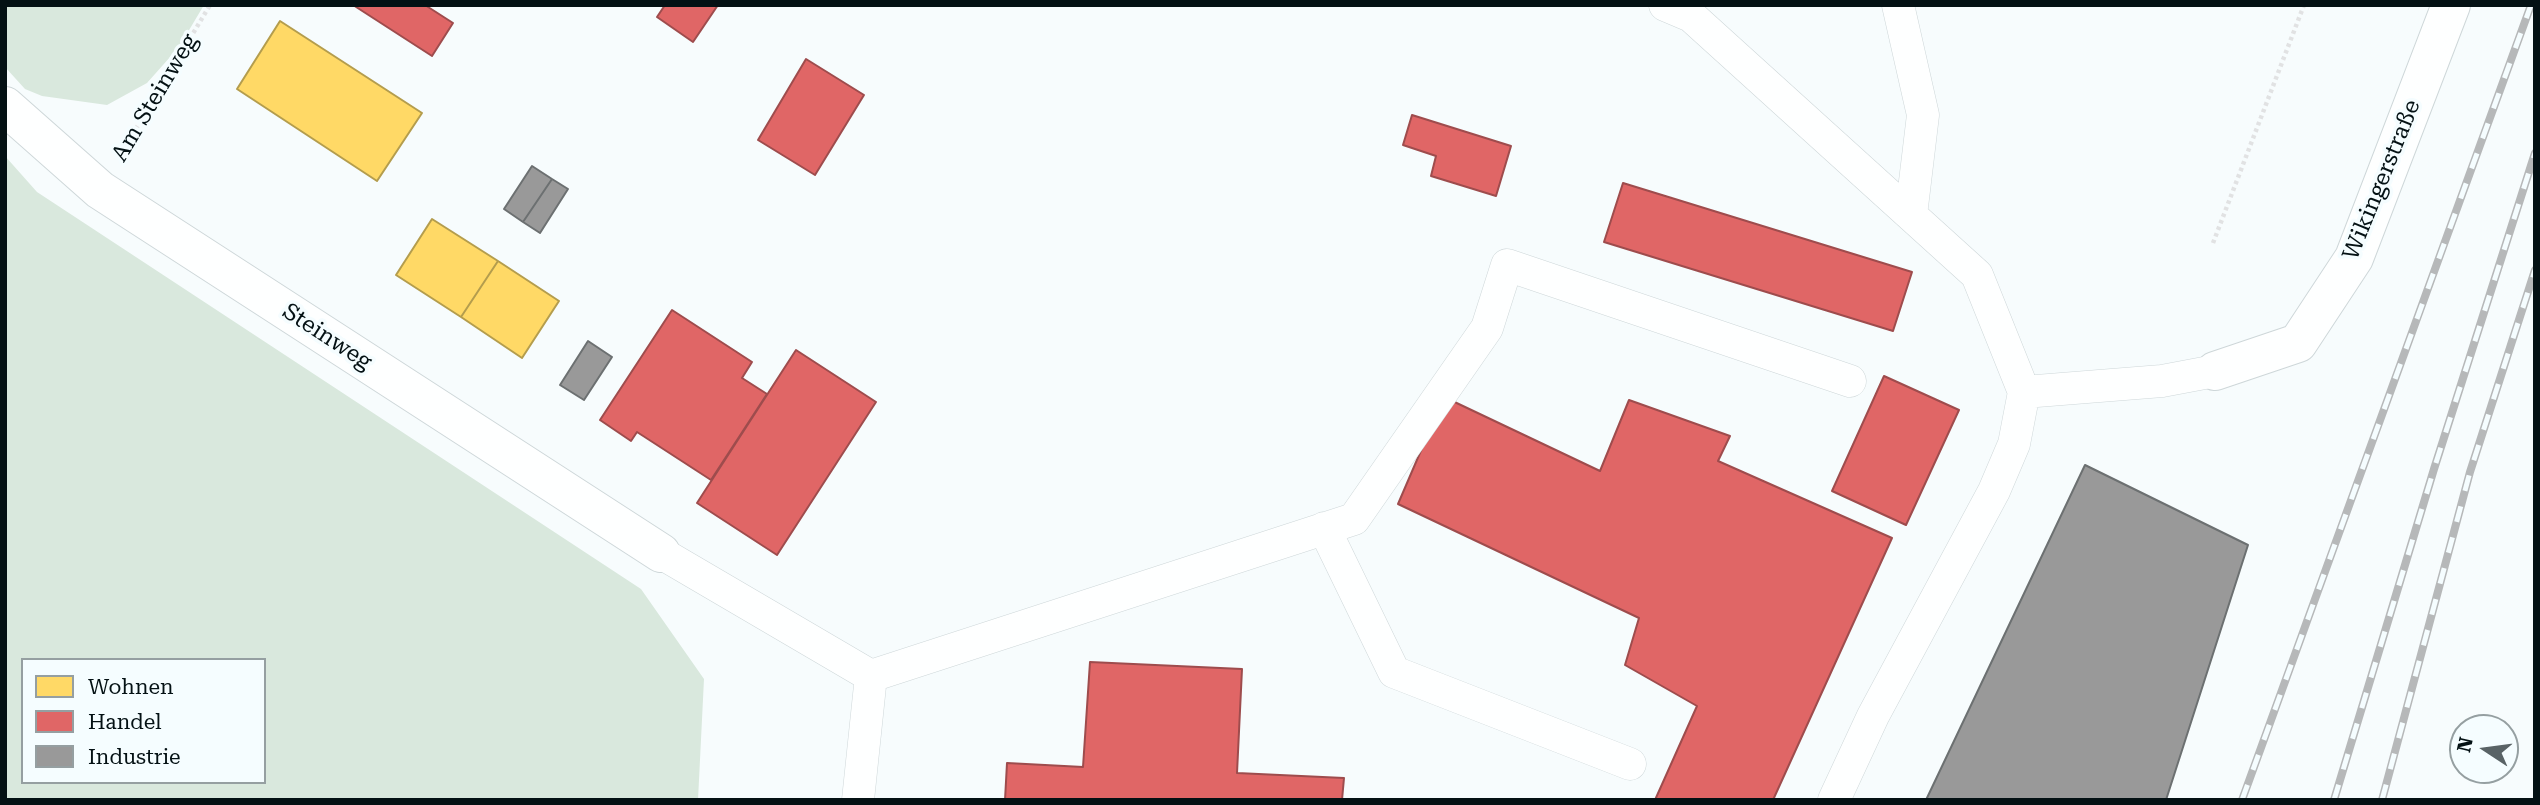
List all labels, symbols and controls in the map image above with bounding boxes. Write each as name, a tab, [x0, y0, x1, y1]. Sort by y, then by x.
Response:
street label: Am Steinweg	[106, 29, 204, 167]
street label: Wikingerstraße	[2337, 96, 2427, 264]
street label: Steinweg	[277, 298, 377, 376]
legend	[21, 658, 266, 784]
text: Wohnen	[88, 675, 174, 699]
text: Handel	[88, 710, 161, 734]
north arrow	[2449, 714, 2519, 784]
text: N	[2452, 735, 2478, 754]
text: Industrie	[88, 745, 181, 769]

